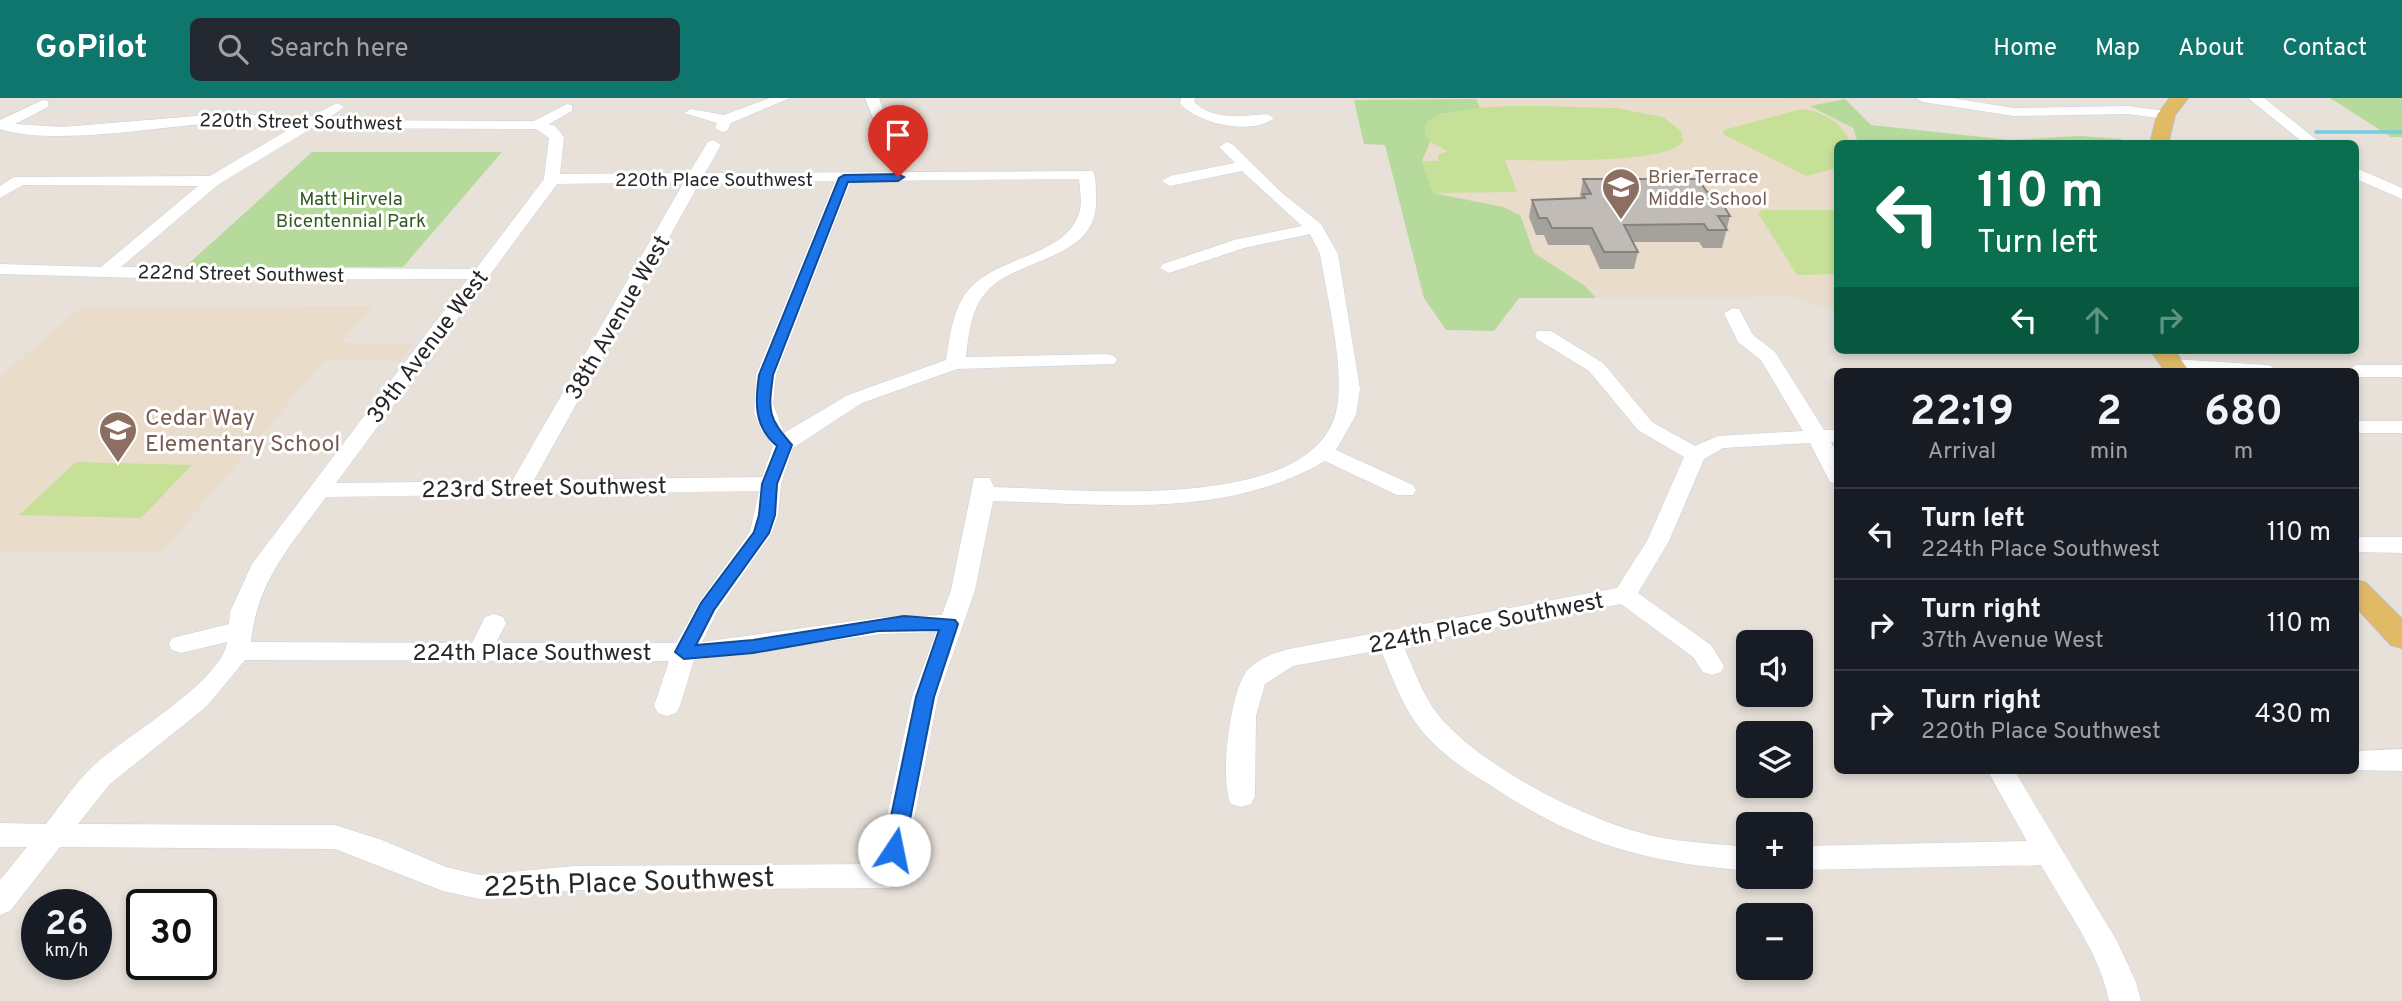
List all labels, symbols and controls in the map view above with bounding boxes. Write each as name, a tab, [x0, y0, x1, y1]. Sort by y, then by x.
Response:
search box	[190, 18, 680, 81]
text: GoPilot	[35, 28, 148, 70]
icon: search	[214, 30, 252, 68]
text: Search here	[270, 33, 408, 66]
text: Home	[1993, 34, 2057, 64]
text: Map	[2095, 34, 2140, 64]
text: About	[2178, 34, 2244, 64]
text: Contact	[2282, 34, 2367, 64]
pin	[868, 105, 928, 177]
street label: 220th Street Southwest	[199, 109, 403, 137]
icon: arrive	[879, 116, 917, 154]
text: 110 m	[1977, 163, 2104, 225]
school or university icon: Brier Terrace Middle School	[1600, 166, 1642, 221]
place label: Brier Terrace Middle School	[1648, 166, 1767, 212]
icon: left	[1862, 168, 1953, 259]
street label: 220th Place Southwest	[615, 169, 813, 193]
park label: Matt Hirvela Bicentennial Park	[276, 188, 426, 234]
text: Turn left	[1977, 224, 2098, 264]
street label: 38th Avenue West	[560, 231, 678, 406]
street label: 222nd Street Southwest	[137, 261, 345, 289]
street label: 39th Avenue West	[362, 265, 496, 430]
icon: left	[2005, 301, 2043, 339]
icon: ahead	[2078, 301, 2116, 339]
icon: right	[2151, 301, 2189, 339]
text: 22:19	[1910, 387, 2014, 440]
text: 2	[2096, 387, 2122, 440]
text: 680	[2204, 387, 2283, 440]
place label: Cedar Way Elementary School	[145, 405, 340, 460]
school or university icon: Cedar Way Elementary School	[97, 409, 139, 464]
text: Arrival	[1928, 438, 1996, 467]
text: min	[2090, 438, 2128, 467]
text: m	[2234, 438, 2253, 467]
street label: 223rd Street Southwest	[421, 473, 667, 506]
text: Turn left	[1921, 503, 2025, 536]
icon: left	[1862, 515, 1900, 553]
text: 110 m	[2267, 517, 2331, 550]
text: 224th Place Southwest	[1921, 536, 2160, 565]
street label: 224th Place Southwest	[1366, 587, 1607, 661]
text: Turn right	[1921, 594, 2041, 627]
icon: right	[1862, 606, 1900, 644]
text: 110 m	[2267, 608, 2331, 641]
text: 37th Avenue West	[1921, 627, 2104, 656]
map controls	[1736, 630, 1813, 980]
button: sound	[1736, 630, 1813, 707]
street label: 224th Place Southwest	[413, 640, 651, 669]
text: Turn right	[1921, 685, 2041, 718]
icon: right	[1862, 697, 1900, 735]
text: 430 m	[2255, 699, 2331, 732]
text: 220th Place Southwest	[1921, 718, 2161, 747]
button: layers	[1736, 721, 1813, 798]
button: +	[1736, 812, 1813, 889]
position arrow	[857, 813, 931, 887]
street label: 225th Place Southwest	[483, 861, 775, 907]
speed limit sign: 30	[126, 889, 217, 980]
text: 26	[45, 903, 88, 947]
button: −	[1736, 903, 1813, 980]
text: km/h	[45, 940, 88, 963]

